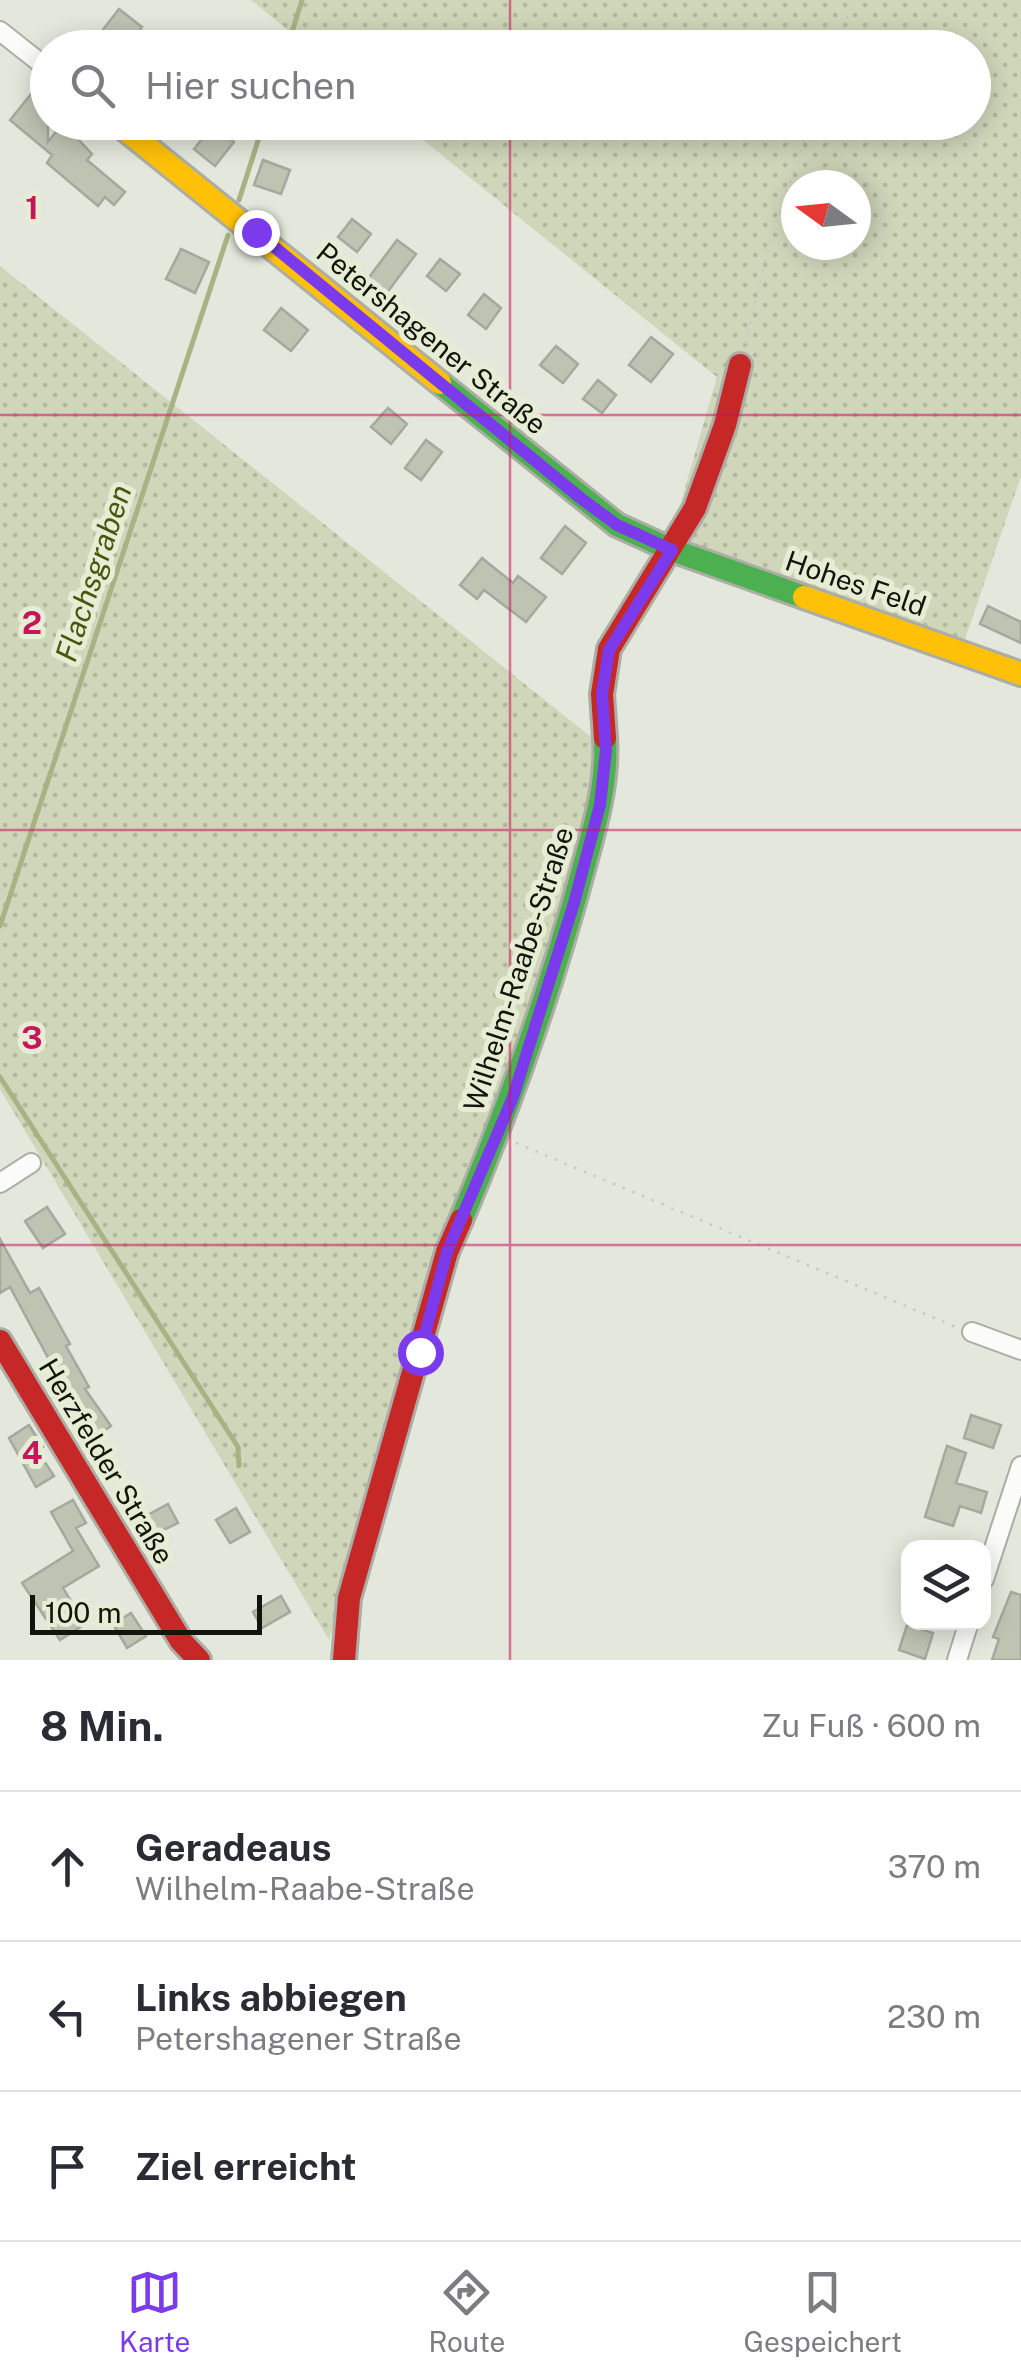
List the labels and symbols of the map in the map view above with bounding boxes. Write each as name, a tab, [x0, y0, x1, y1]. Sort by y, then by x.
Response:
north arrow	[781, 170, 871, 260]
text: 1	[25, 189, 39, 226]
route end	[234, 210, 280, 256]
street label: Petershagener Straße	[311, 235, 553, 441]
water label: Flachsgraben	[47, 480, 139, 666]
street label: Hohes Feld	[781, 544, 931, 622]
text: 2	[22, 604, 42, 641]
street label: Wilhelm-Raabe-Straße	[456, 823, 580, 1115]
text: 3	[21, 1019, 43, 1056]
route start	[398, 1330, 444, 1376]
street label: Herzfelder Straße	[33, 1352, 181, 1570]
text: 4	[22, 1434, 43, 1471]
scale bar	[30, 1590, 262, 1634]

